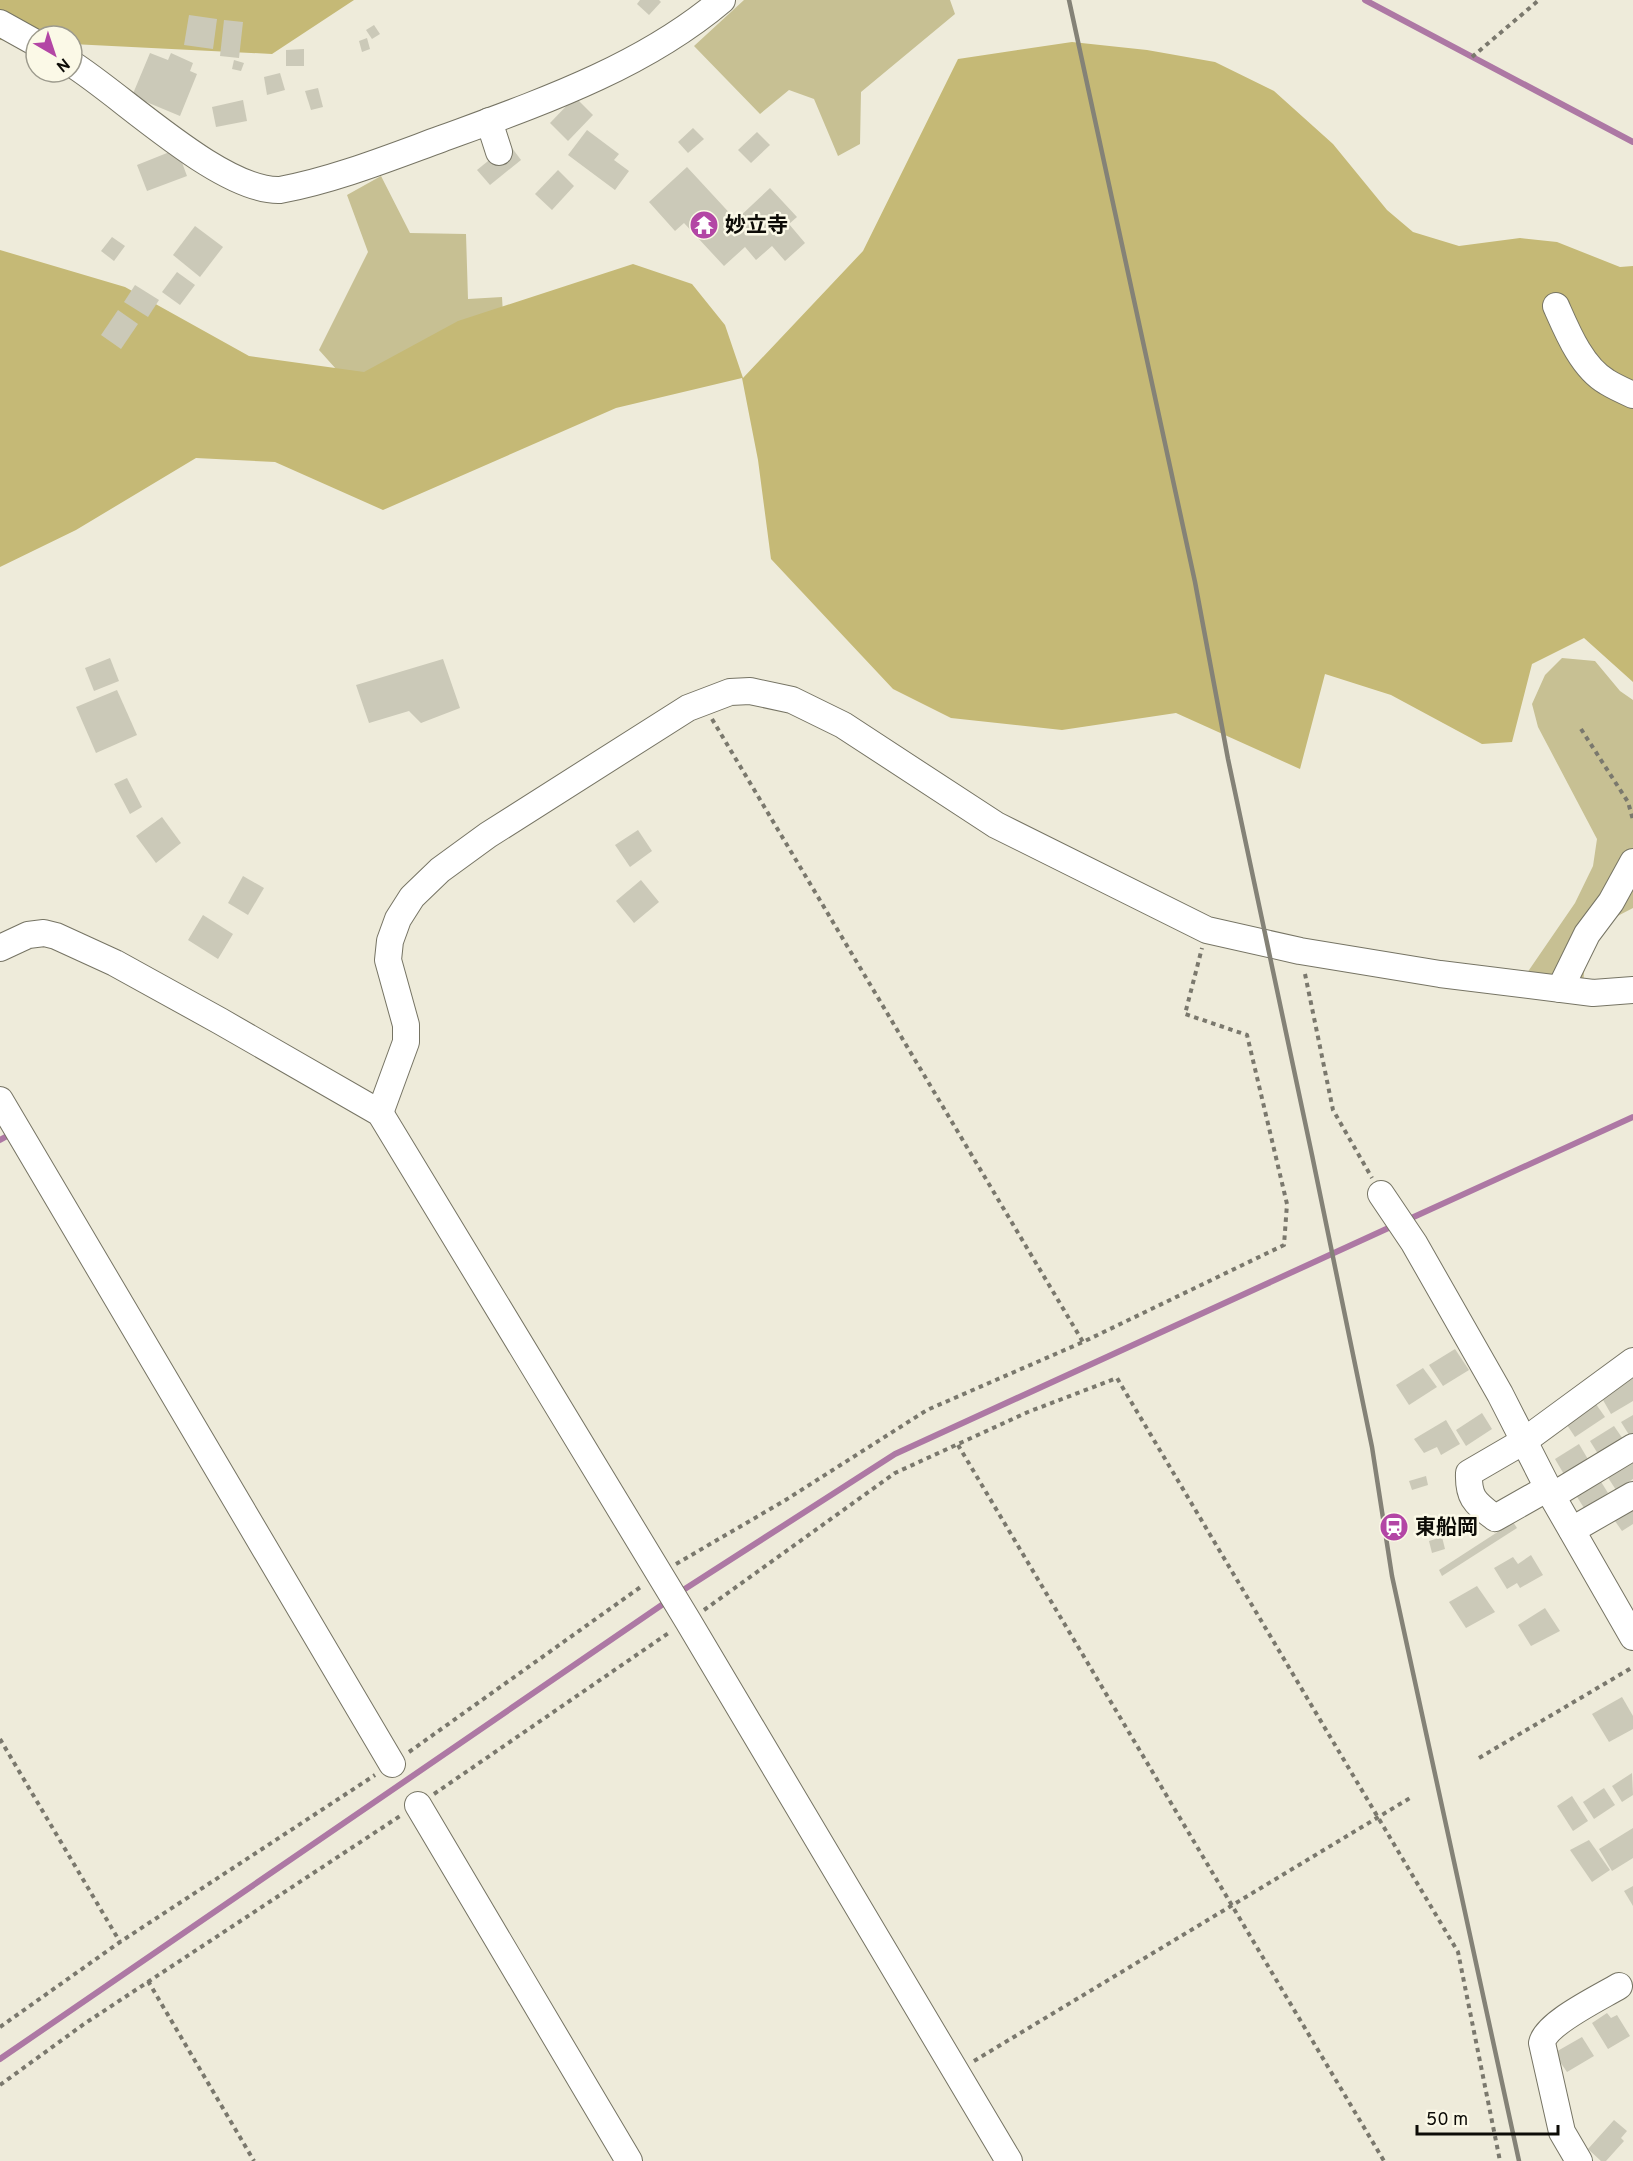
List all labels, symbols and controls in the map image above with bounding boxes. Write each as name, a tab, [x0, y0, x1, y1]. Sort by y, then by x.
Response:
north arrow	[24, 24, 84, 84]
text: N	[51, 53, 73, 75]
temple icon: 妙立寺	[688, 209, 720, 241]
place label: 妙立寺	[725, 213, 788, 240]
station icon: 東船岡	[1378, 1511, 1410, 1543]
place label: 東船岡	[1415, 1515, 1478, 1542]
scale bar	[1417, 2098, 1558, 2136]
text: 50 m	[1426, 2109, 1468, 2132]

